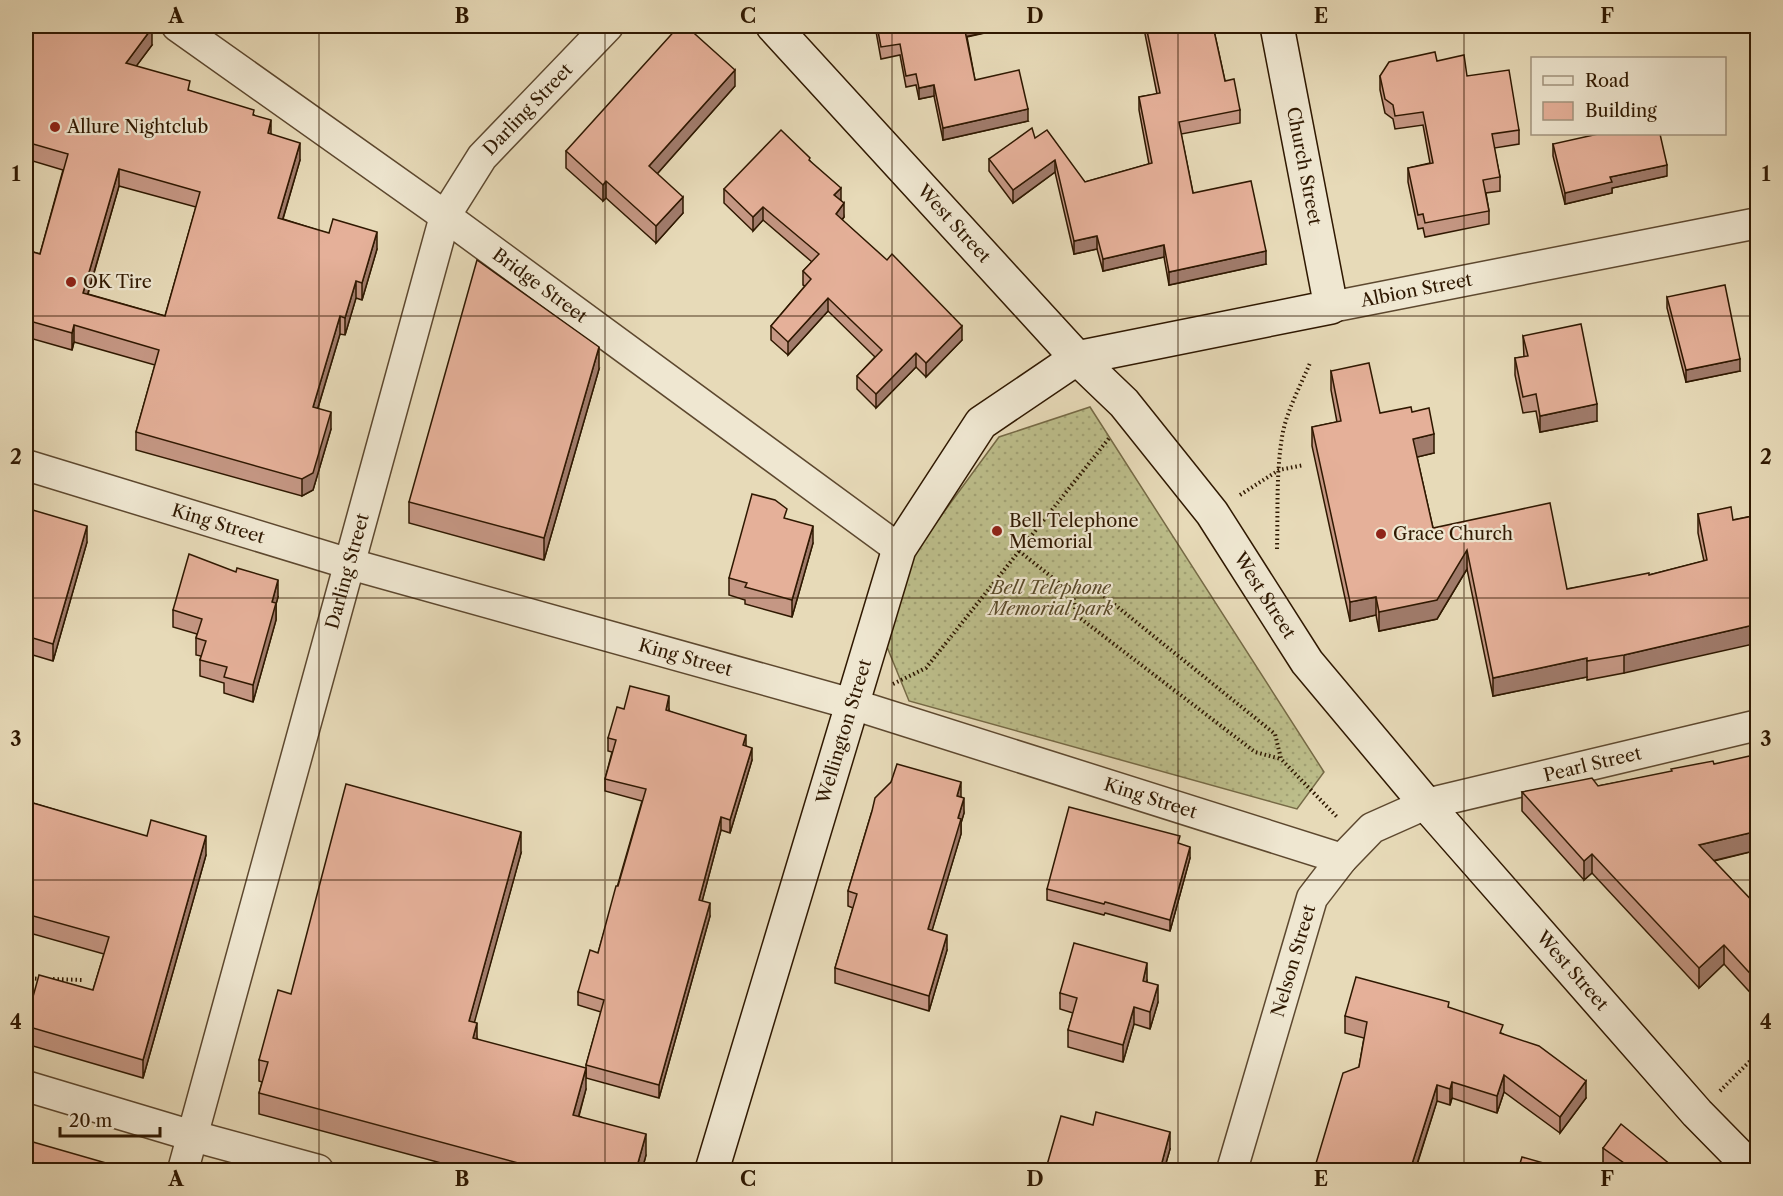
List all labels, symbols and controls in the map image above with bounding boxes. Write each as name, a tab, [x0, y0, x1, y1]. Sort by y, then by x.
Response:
text: A	[167, 4, 184, 28]
text: B	[455, 4, 470, 28]
text: C	[740, 4, 756, 28]
text: D	[1026, 4, 1044, 28]
text: E	[1314, 4, 1328, 28]
text: F	[1600, 4, 1614, 28]
legend	[1531, 57, 1726, 135]
street label: Darling Street	[479, 58, 577, 160]
text: Road	[1585, 70, 1630, 92]
text: Building	[1585, 100, 1657, 122]
street label: Church Street	[1282, 105, 1326, 228]
place label: Allure Nightclub	[66, 116, 209, 138]
marker: Allure Nightclub	[48, 120, 62, 134]
text: 1	[12, 162, 21, 186]
text: 1	[1762, 162, 1771, 186]
street label: West Street	[912, 179, 996, 268]
street label: Bridge Street	[488, 244, 592, 328]
street label: Albion Street	[1358, 268, 1475, 312]
place label: OK Tire	[83, 271, 152, 293]
marker: OK Tire	[64, 275, 78, 289]
text: 2	[10, 445, 22, 469]
text: 2	[1760, 445, 1772, 469]
street label: King Street	[169, 499, 268, 548]
street label: Darling Street	[321, 510, 374, 632]
place label: Bell Telephone Memorial	[1009, 510, 1139, 553]
place label: Grace Church	[1393, 523, 1513, 545]
marker: Bell Telephone Memorial	[990, 524, 1004, 538]
marker: Grace Church	[1374, 527, 1388, 541]
street label: West Street	[1228, 547, 1301, 643]
park label: Bell Telephone Memorial park	[987, 577, 1114, 620]
street label: King Street	[636, 634, 735, 681]
street label: Wellington Street	[812, 656, 876, 807]
text: 3	[10, 727, 22, 751]
text: 3	[1760, 727, 1772, 751]
street label: Pearl Street	[1541, 742, 1644, 787]
street label: King Street	[1101, 773, 1200, 824]
street label: Nelson Street	[1267, 902, 1321, 1020]
street label: West Street	[1531, 926, 1613, 1016]
text: 4	[10, 1010, 22, 1034]
text: 4	[1760, 1010, 1772, 1034]
scale bar	[60, 1100, 160, 1138]
text: 20 m	[69, 1110, 113, 1132]
text: A	[167, 1167, 184, 1191]
text: B	[455, 1167, 470, 1191]
text: C	[740, 1167, 756, 1191]
text: D	[1026, 1167, 1044, 1191]
text: E	[1314, 1167, 1328, 1191]
text: F	[1600, 1167, 1614, 1191]

